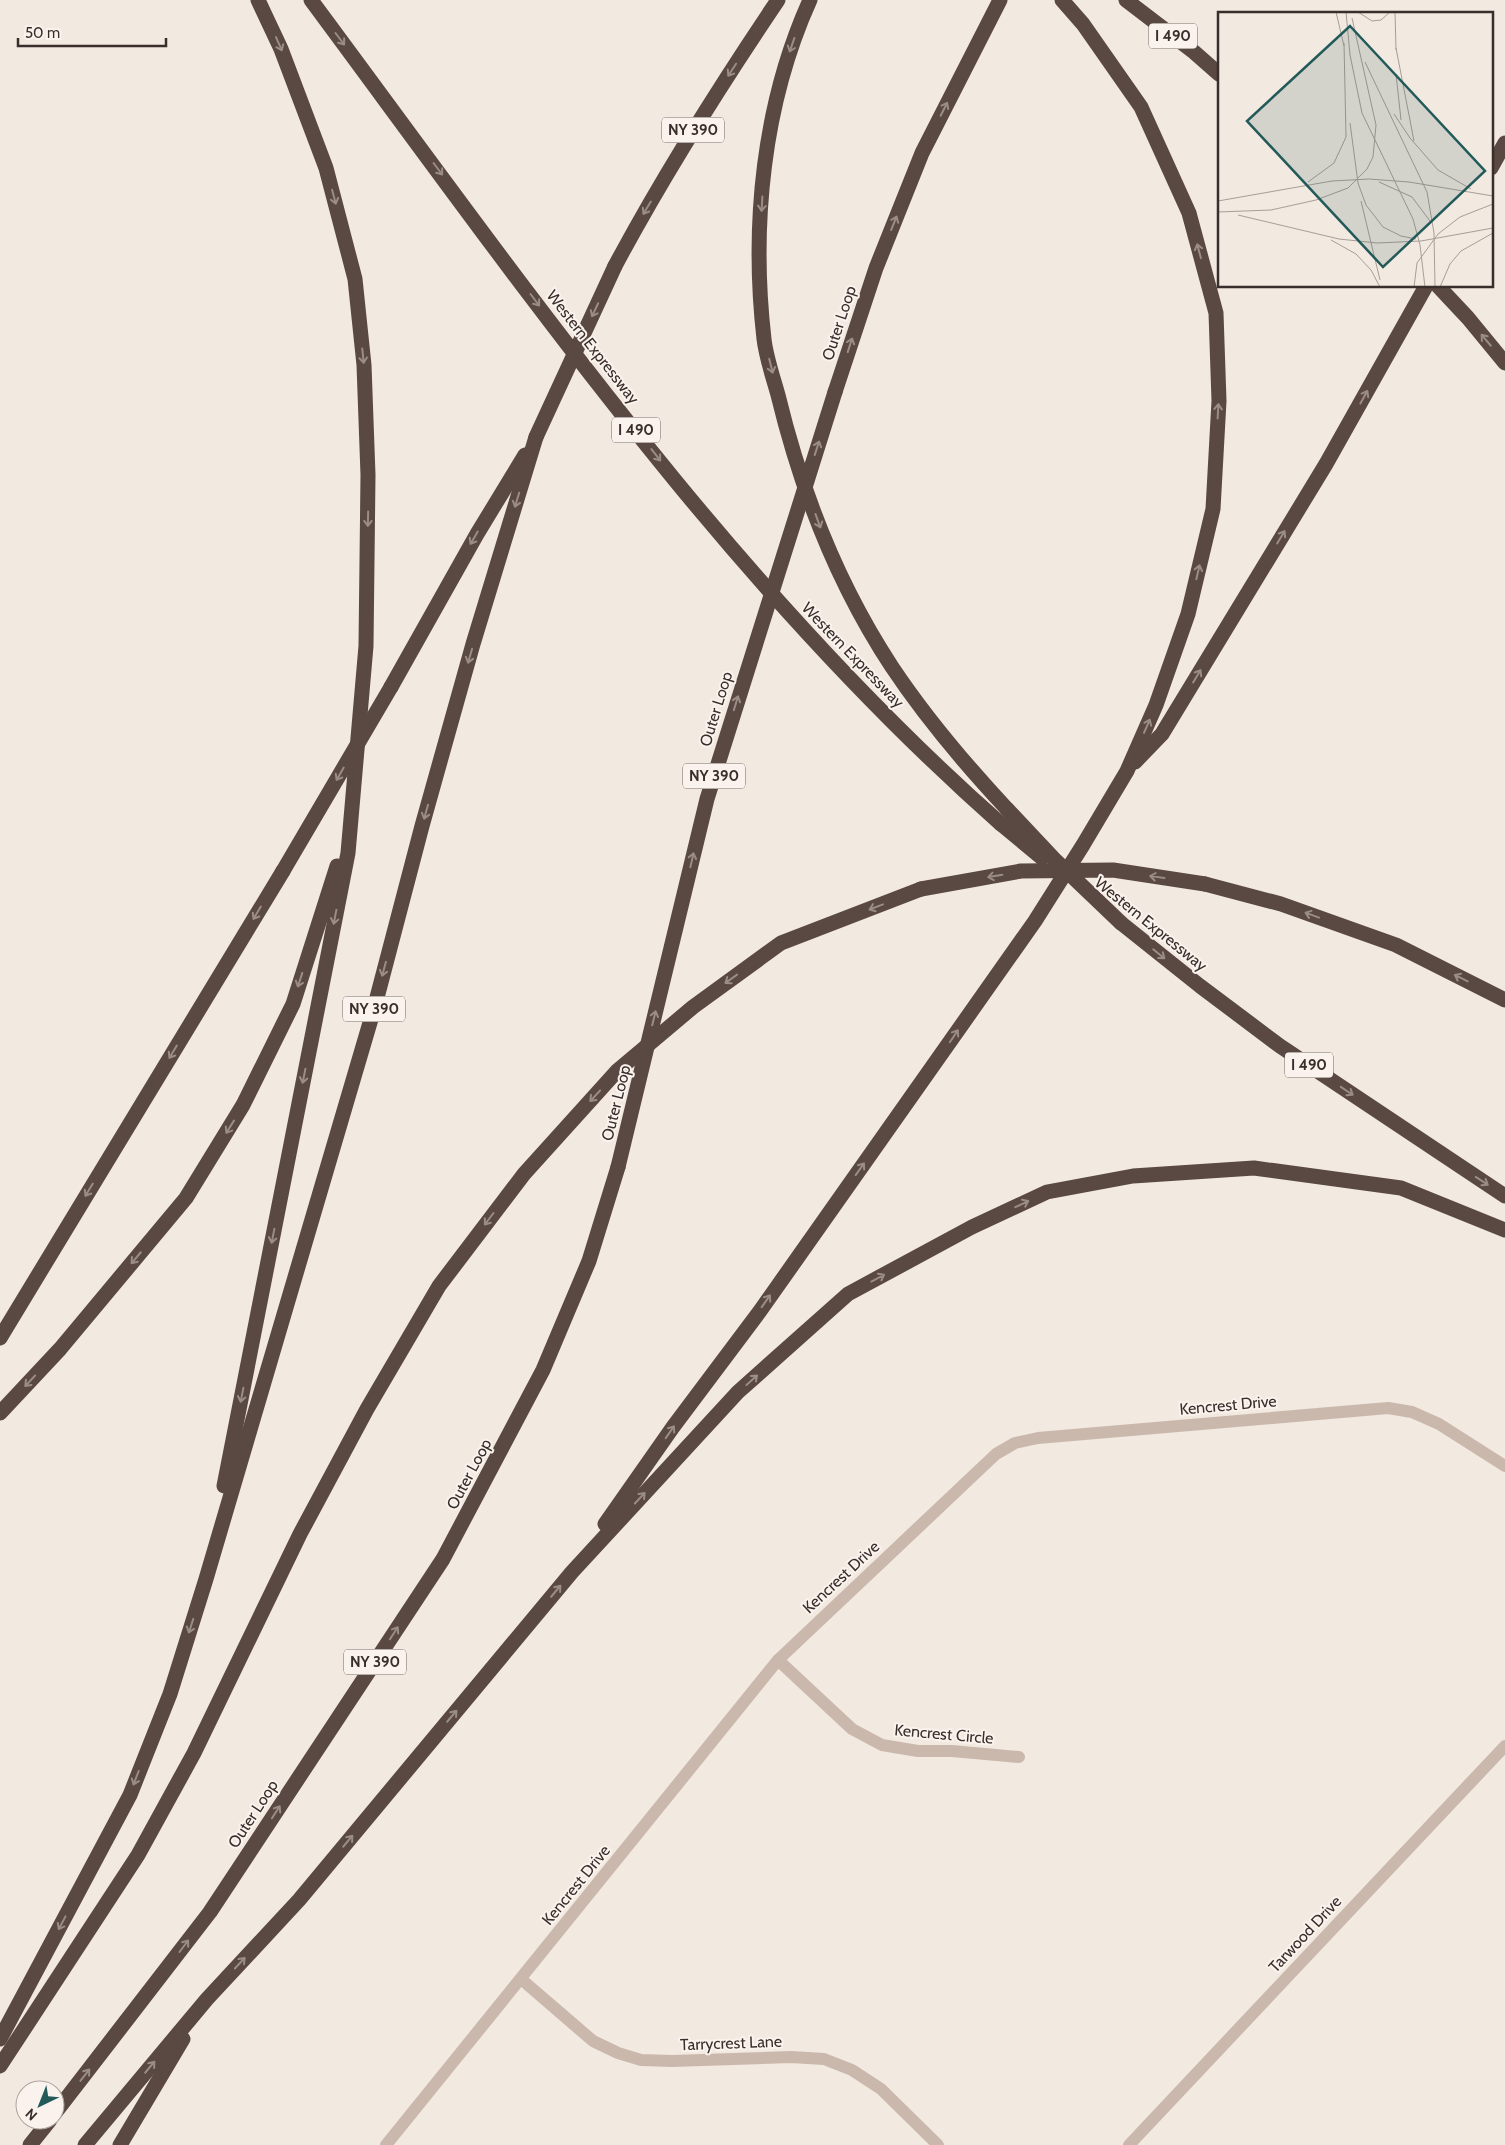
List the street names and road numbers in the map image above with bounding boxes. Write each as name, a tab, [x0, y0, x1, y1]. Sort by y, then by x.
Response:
road number: I 490	[1149, 24, 1197, 48]
road number: NY 390	[662, 118, 724, 142]
street label: Outer Loop	[818, 283, 860, 363]
street label: Western Expressway	[543, 286, 643, 408]
road number: I 490	[612, 418, 660, 442]
street label: Western Expressway	[798, 598, 908, 712]
street label: Outer Loop	[696, 669, 736, 749]
road number: NY 390	[683, 764, 745, 788]
street label: Western Expressway	[1091, 873, 1211, 975]
road number: NY 390	[343, 996, 405, 1022]
road number: I 490	[1285, 1052, 1333, 1078]
street label: Outer Loop	[597, 1063, 635, 1143]
street label: Kencrest Drive	[1179, 1391, 1277, 1419]
street label: Outer Loop	[442, 1435, 496, 1513]
street label: Kencrest Drive	[799, 1537, 883, 1617]
road number: NY 390	[344, 1650, 406, 1674]
street label: Kencrest Circle	[894, 1720, 994, 1748]
street label: Outer Loop	[224, 1776, 282, 1852]
street label: Kencrest Drive	[538, 1841, 614, 1929]
street label: Tarwood Drive	[1265, 1892, 1345, 1976]
street label: Tarrycrest Lane	[680, 2032, 782, 2054]

